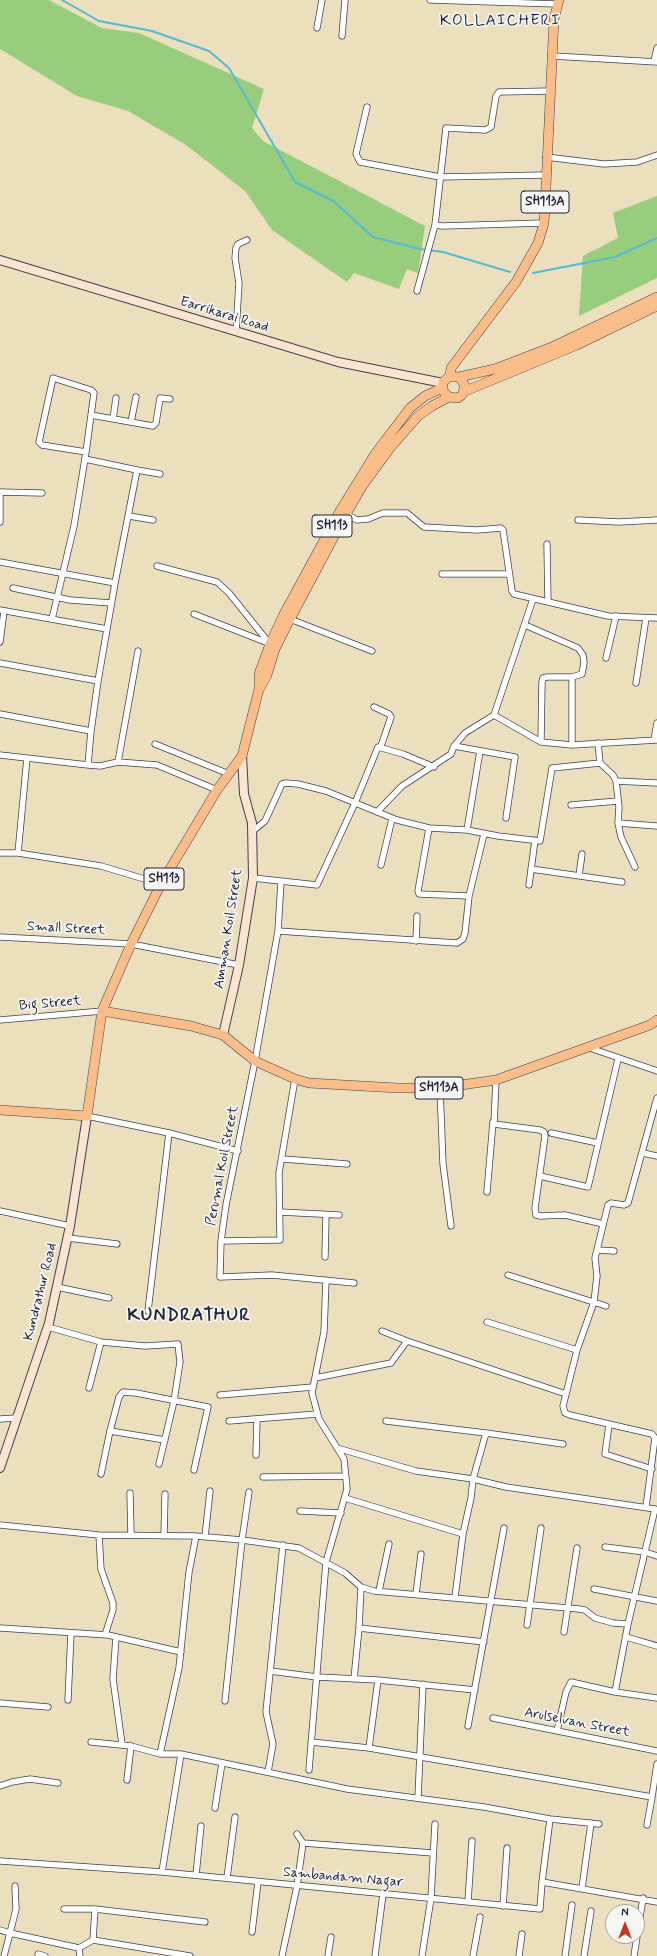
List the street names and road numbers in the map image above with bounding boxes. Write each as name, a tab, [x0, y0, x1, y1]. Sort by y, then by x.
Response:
road number: SH113A	[521, 191, 569, 213]
street label: Earrikarai Road	[178, 294, 270, 336]
road number: SH113	[312, 515, 352, 537]
road number: SH113	[144, 868, 184, 890]
street label: Amman Koil Street	[211, 868, 247, 990]
street label: Small Street	[26, 919, 106, 939]
street label: Big Street	[18, 993, 82, 1015]
road number: SH113A	[415, 1077, 463, 1099]
street label: Perumal Koil Street	[203, 1105, 243, 1227]
street label: Kundrathur Road	[21, 1241, 61, 1343]
street label: Arulselvan Street	[523, 1704, 631, 1742]
street label: Sambandam Nagar	[282, 1864, 404, 1892]

